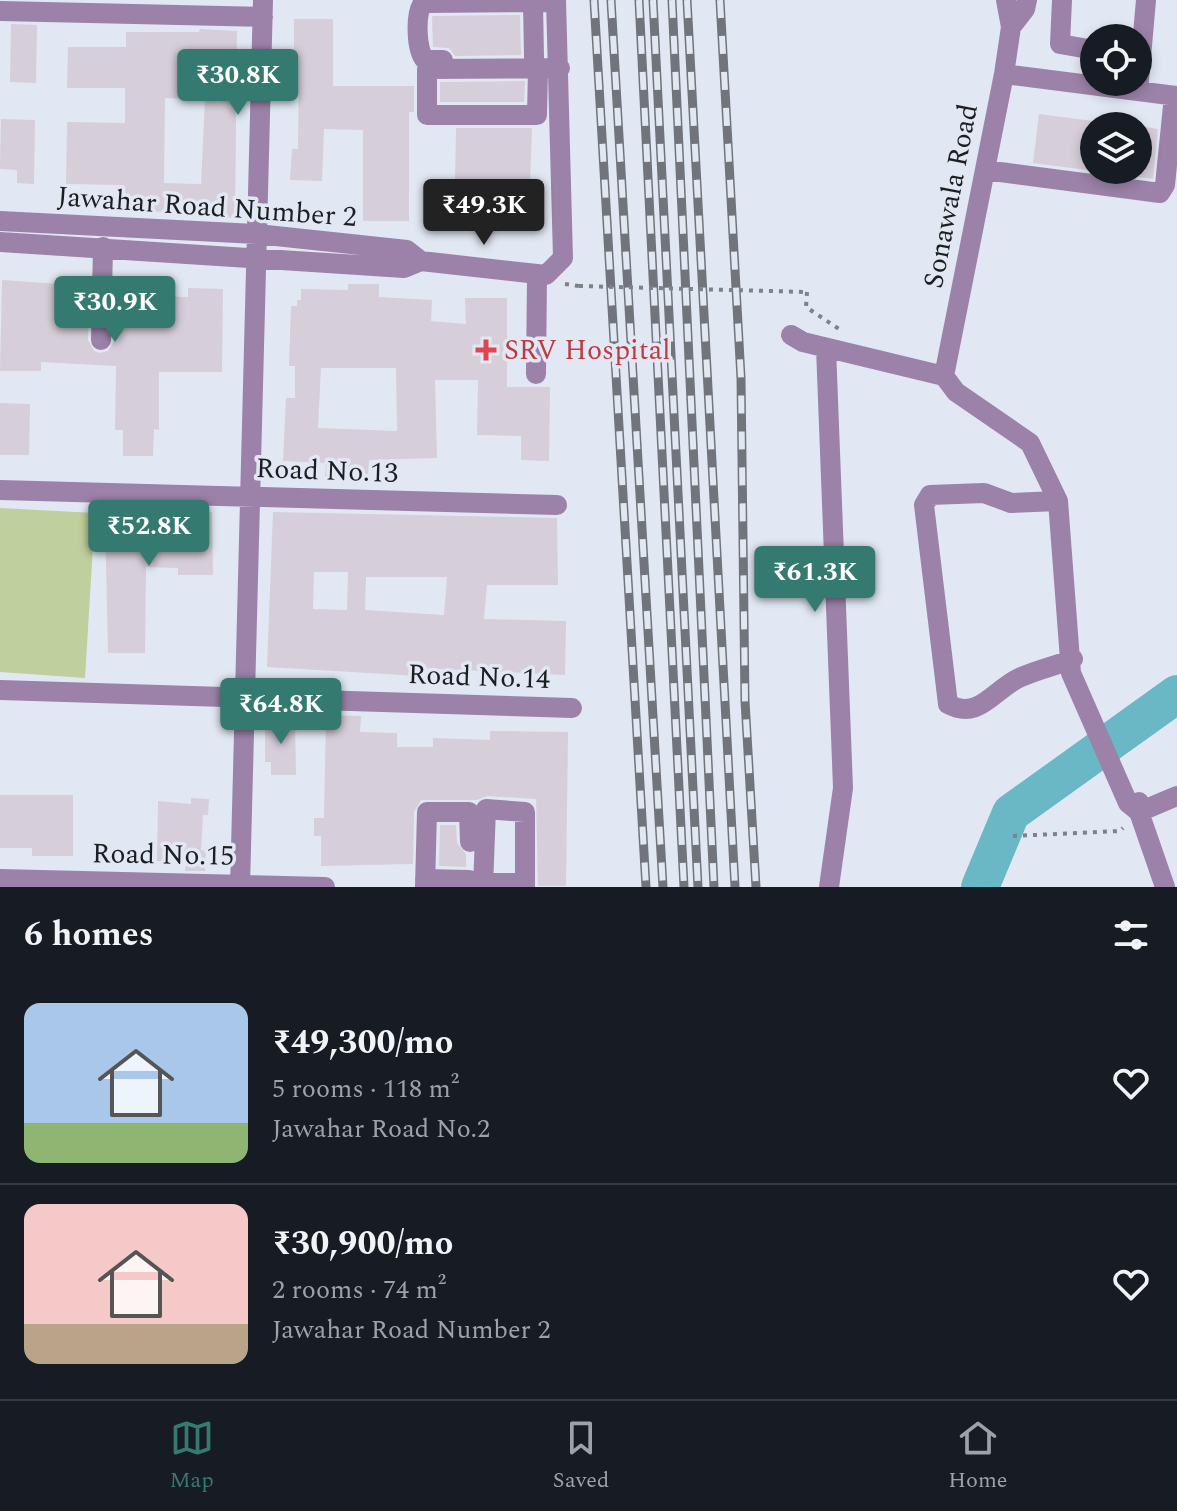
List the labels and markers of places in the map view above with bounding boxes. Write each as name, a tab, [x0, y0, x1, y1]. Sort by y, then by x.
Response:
pin: ₹30.8K	[173, 49, 303, 117]
pin: ₹49.3K	[419, 179, 549, 247]
pin: ₹30.9K	[50, 276, 180, 344]
place label: SRV Hospital	[504, 329, 671, 372]
marker: SRV Hospital	[475, 339, 497, 361]
pin: ₹52.8K	[84, 500, 214, 568]
pin: ₹61.3K	[750, 546, 880, 614]
pin: ₹64.8K	[216, 678, 346, 746]

